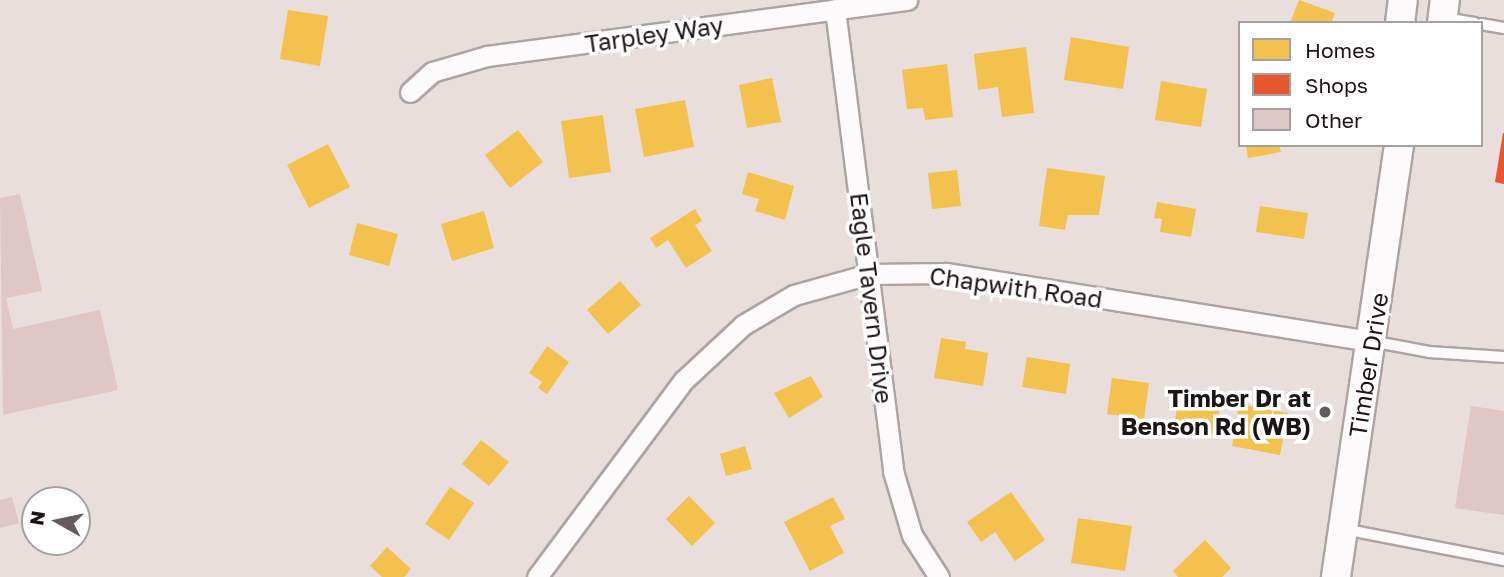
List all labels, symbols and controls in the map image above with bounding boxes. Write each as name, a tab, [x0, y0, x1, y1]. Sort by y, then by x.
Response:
street label: Tarpley Way	[583, 10, 725, 58]
legend	[1238, 21, 1483, 147]
text: Homes	[1305, 37, 1375, 63]
text: Shops	[1305, 72, 1368, 98]
text: Other	[1305, 107, 1362, 133]
street label: Eagle Tavern Drive	[845, 191, 899, 405]
street label: Chapwith Road	[928, 261, 1104, 313]
street label: Timber Drive	[1342, 291, 1394, 439]
place label: Timber Dr at Benson Rd (WB)	[1121, 384, 1311, 440]
marker: Timber Dr at Benson Rd (WB)	[1317, 404, 1333, 420]
north arrow	[21, 486, 91, 556]
text: N	[24, 509, 49, 527]

